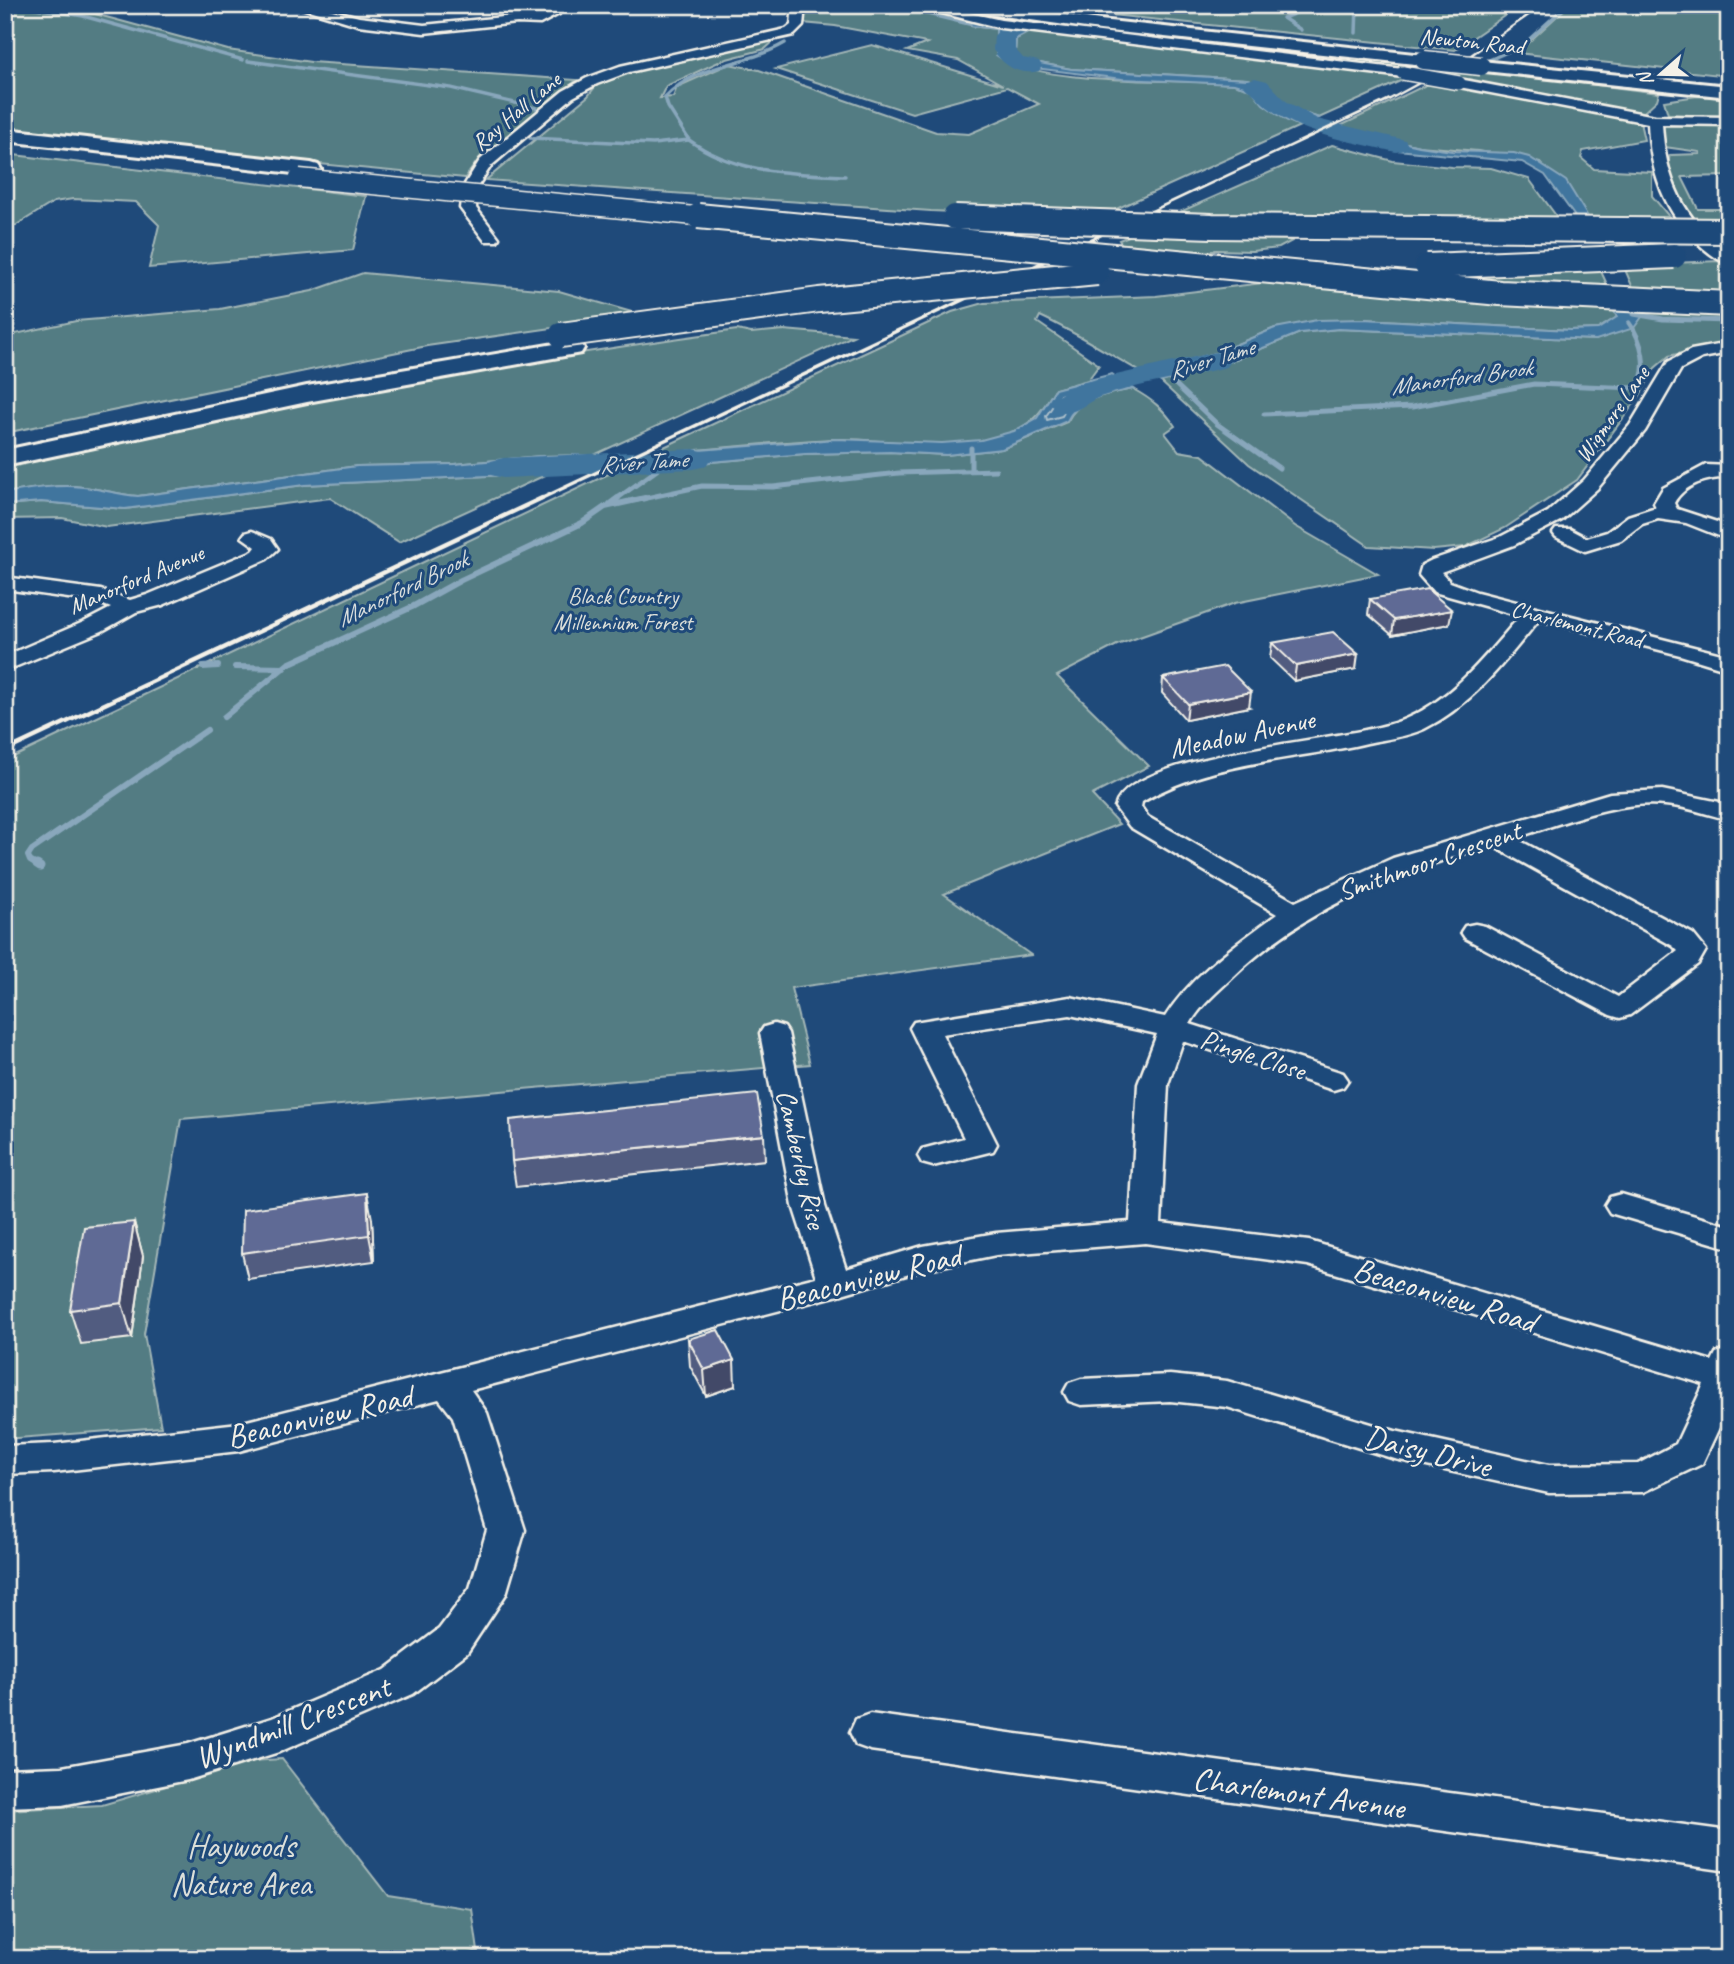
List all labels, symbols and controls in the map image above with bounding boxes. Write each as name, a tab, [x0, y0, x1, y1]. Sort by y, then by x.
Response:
street label: Newton Road	[1419, 22, 1529, 62]
north arrow	[1626, 38, 1696, 108]
street label: Ray Hall Lane	[466, 65, 568, 157]
text: N	[1632, 67, 1659, 89]
water label: River Tame	[1165, 331, 1261, 386]
water label: Manorford Brook	[1389, 352, 1538, 402]
street label: Wigmore Lane	[1569, 359, 1657, 468]
water label: River Tame	[598, 444, 692, 480]
street label: Manorford Avenue	[64, 537, 210, 621]
water label: Manorford Brook	[332, 543, 476, 634]
park label: Black Country Millennium Forest	[554, 582, 695, 637]
street label: Charlemont Road	[1508, 594, 1649, 656]
street label: Meadow Avenue	[1167, 701, 1320, 766]
street label: Smithmoor Crescent	[1333, 812, 1528, 908]
street label: Pingle Close	[1196, 1021, 1312, 1088]
street label: Camberley Rise	[769, 1086, 835, 1234]
street label: Beaconview Road	[772, 1233, 970, 1320]
street label: Beaconview Road	[1348, 1247, 1546, 1344]
street label: Beaconview Road	[223, 1373, 421, 1458]
street label: Daisy Drive	[1360, 1415, 1498, 1487]
street label: Wyndmill Crescent	[189, 1664, 399, 1778]
street label: Charlemont Avenue	[1190, 1757, 1410, 1829]
park label: Haywoods Nature Area	[171, 1825, 313, 1905]

